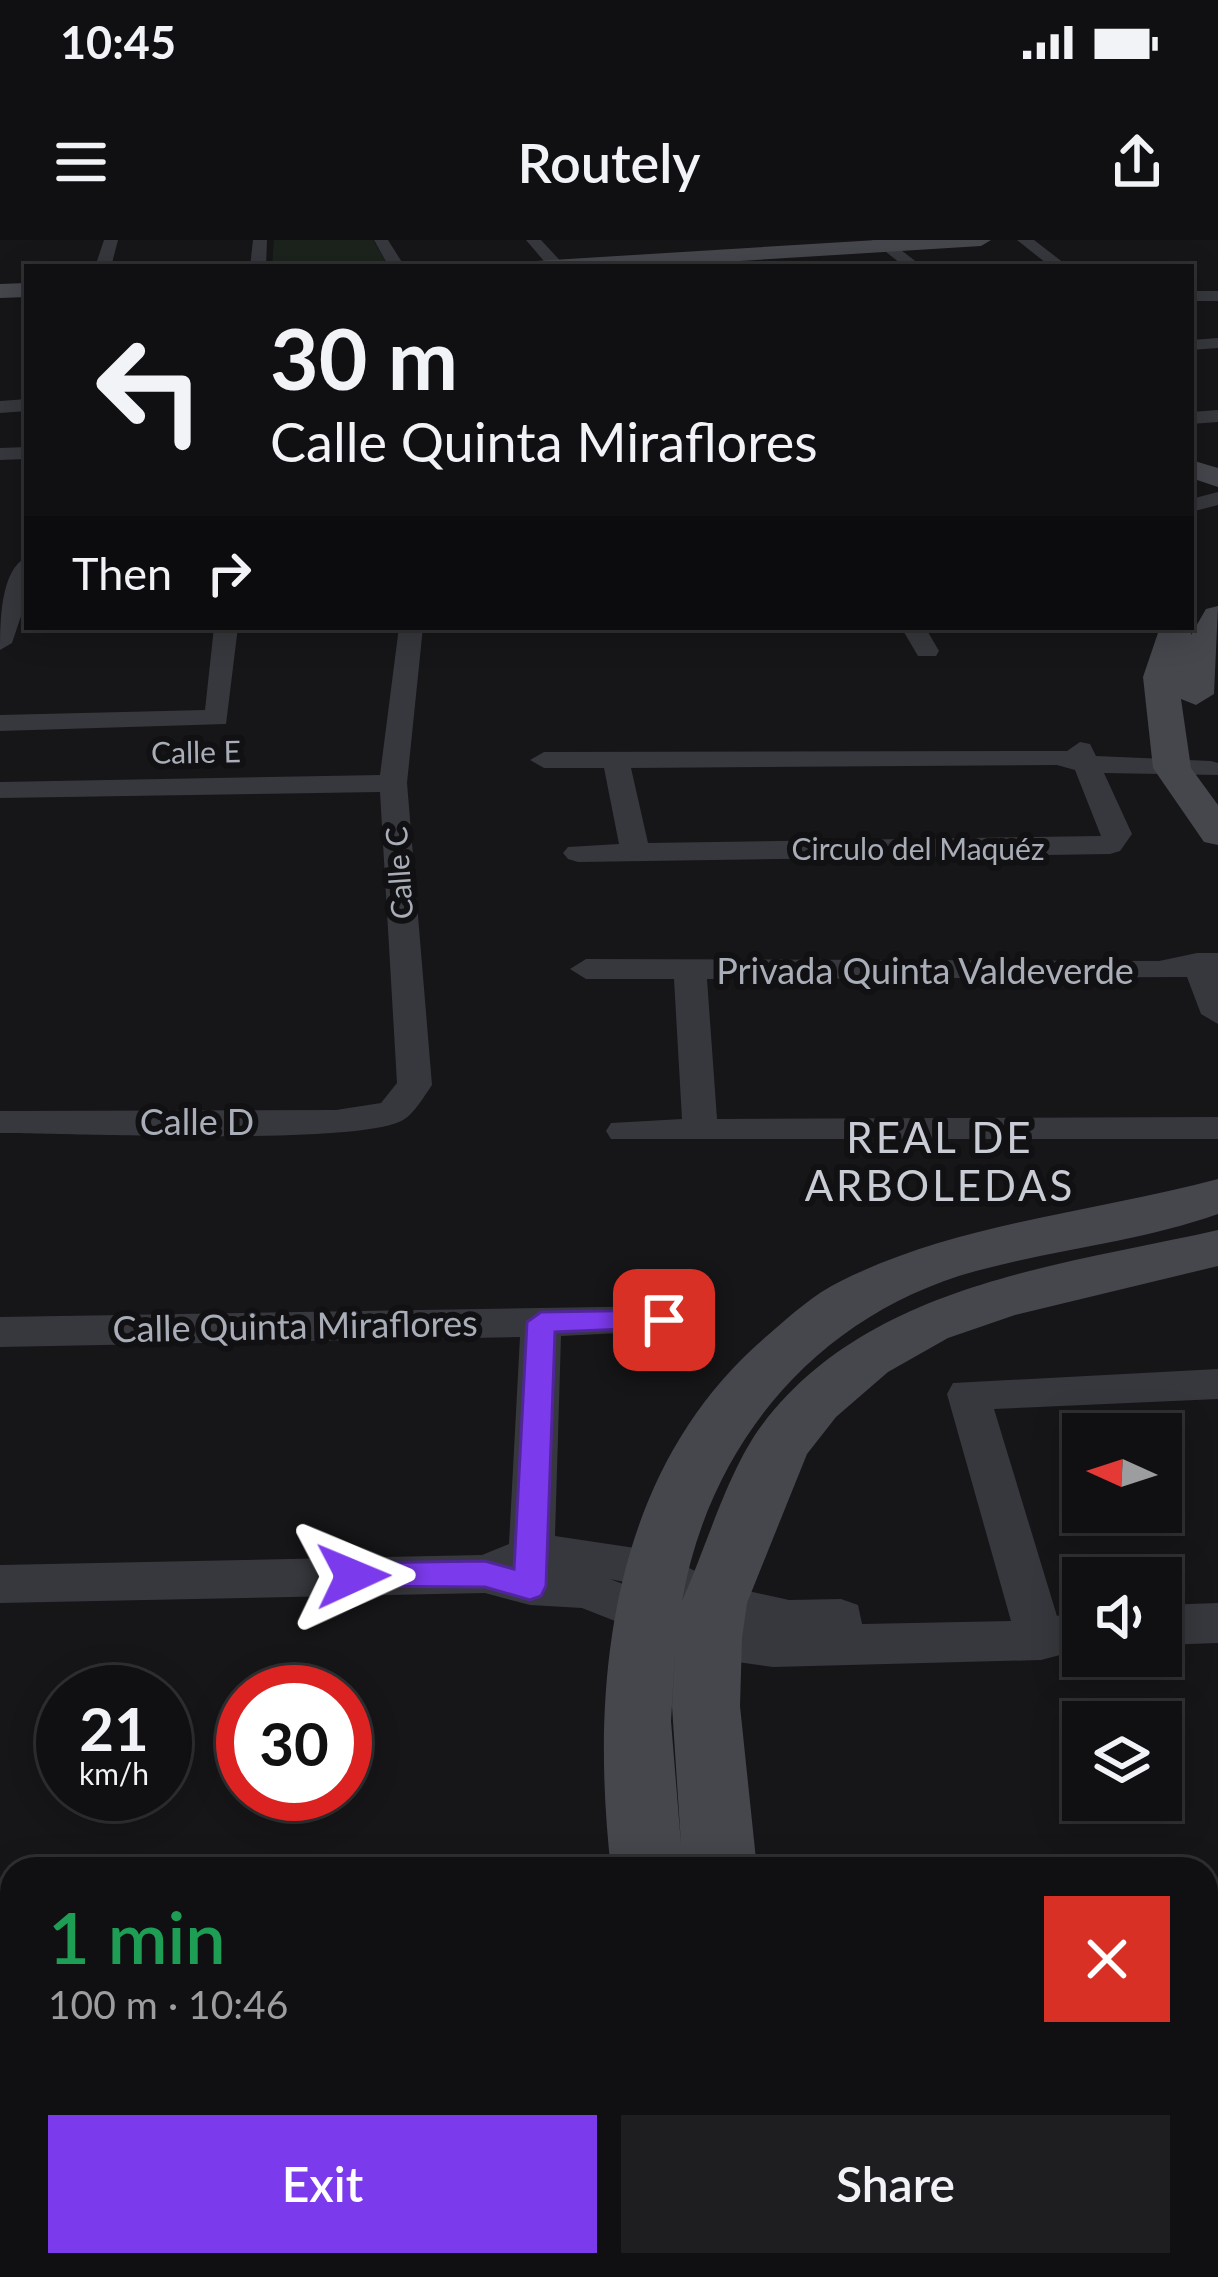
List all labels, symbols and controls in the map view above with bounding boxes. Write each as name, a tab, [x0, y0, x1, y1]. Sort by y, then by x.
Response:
text: 10:45	[60, 15, 176, 69]
icon: menu	[48, 129, 114, 195]
icon: share	[1104, 129, 1170, 195]
text: Routely	[517, 130, 701, 195]
text: 30 m	[270, 307, 458, 408]
icon: left	[72, 312, 228, 468]
text: Calle Quinta Miraflores	[270, 409, 818, 474]
icon: right	[196, 540, 262, 606]
text: Then	[72, 546, 172, 600]
street label: Calle E	[151, 732, 241, 770]
street label: Calle C	[377, 826, 419, 921]
street label: Circulo del Maquéz	[791, 830, 1045, 866]
street label: Privada Quinta Valdeverde	[716, 948, 1134, 992]
street label: Calle D	[140, 1099, 254, 1143]
district label: REAL DE ARBOLEDAS	[805, 1112, 1075, 1210]
pin	[613, 1269, 715, 1371]
icon: arrive	[631, 1287, 697, 1353]
street label: Calle Quinta Miraflores	[112, 1300, 478, 1350]
north arrow	[1062, 1413, 1182, 1533]
map controls	[1062, 1413, 1182, 1821]
position arrow	[290, 1513, 416, 1639]
button: sound	[1062, 1557, 1182, 1677]
speed limit sign: 30	[216, 1665, 372, 1821]
text: 21	[79, 1692, 149, 1764]
button: layers	[1062, 1701, 1182, 1821]
text: km/h	[79, 1755, 149, 1791]
text: 1 min	[48, 1893, 226, 1979]
button: close	[1044, 1896, 1170, 2022]
text: 100 m · 10:46	[48, 1981, 288, 2027]
button: Exit	[48, 2115, 597, 2253]
button: Share	[621, 2115, 1170, 2253]

